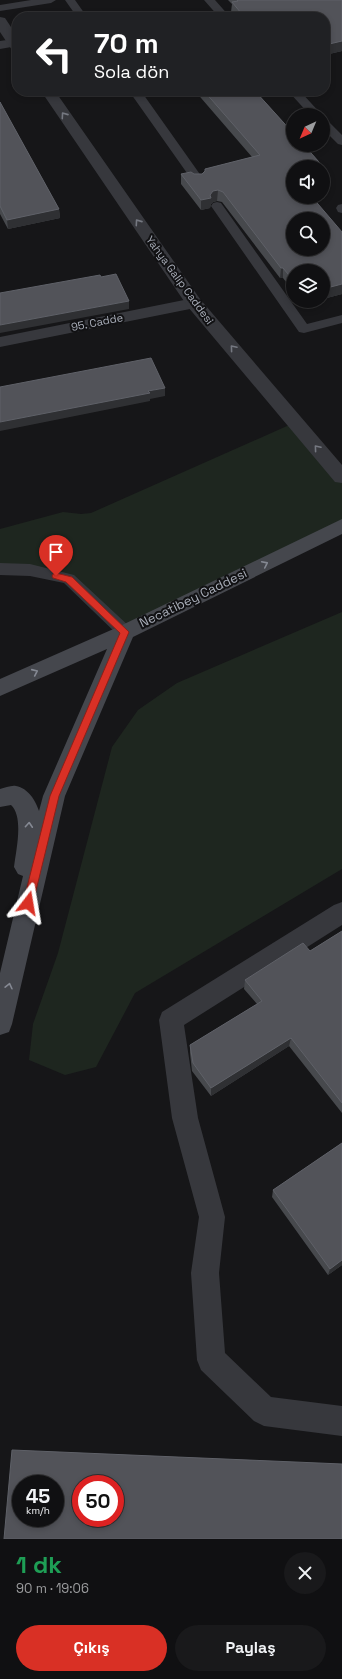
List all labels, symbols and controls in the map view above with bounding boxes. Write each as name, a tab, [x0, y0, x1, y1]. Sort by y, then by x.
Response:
text: 70 m	[94, 25, 159, 61]
icon: left	[28, 28, 80, 80]
text: Sola dön	[94, 60, 169, 83]
north arrow	[286, 108, 330, 152]
map controls	[286, 108, 330, 308]
one-way arrow	[61, 112, 69, 119]
button: sound	[286, 160, 330, 204]
button: search	[286, 212, 330, 256]
one-way arrow	[135, 219, 143, 226]
street label: Yahya Galip Caddesi	[143, 233, 217, 327]
button: layers	[286, 264, 330, 308]
street label: 95. Cadde	[70, 310, 124, 334]
one-way arrow	[230, 346, 237, 353]
one-way arrow	[314, 445, 321, 452]
pin	[39, 535, 73, 576]
icon: arrive	[45, 541, 67, 563]
one-way arrow	[261, 561, 268, 569]
street label: Necatibey Caddesi	[136, 565, 250, 631]
one-way arrow	[31, 669, 39, 677]
one-way arrow	[25, 822, 34, 828]
position arrow	[7, 882, 49, 924]
one-way arrow	[4, 982, 12, 989]
speed limit sign: 50	[72, 1475, 124, 1527]
text: 45	[26, 1483, 50, 1509]
text: km/h	[26, 1504, 50, 1517]
text: 1 dk	[16, 1549, 62, 1580]
button: close	[284, 1552, 326, 1594]
text: 90 m · 19:06	[16, 1580, 89, 1597]
button: Çıkış	[16, 1625, 167, 1671]
button: Paylaş	[175, 1625, 326, 1671]

